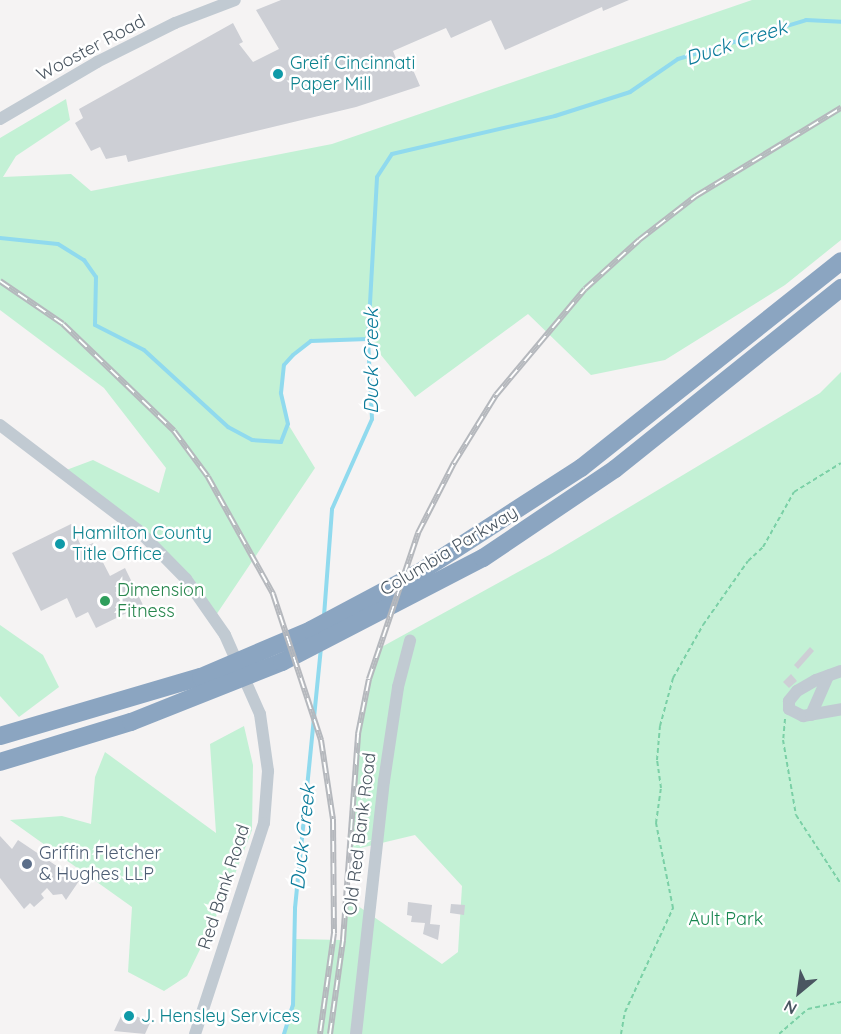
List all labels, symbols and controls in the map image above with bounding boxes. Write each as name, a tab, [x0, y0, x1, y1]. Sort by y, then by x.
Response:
street label: Wooster Road	[33, 10, 149, 86]
water label: Duck Creek	[682, 14, 790, 70]
place label: Greif Cincinnati Paper Mill	[290, 53, 415, 96]
marker: Greif Cincinnati Paper Mill	[271, 67, 285, 81]
water label: Duck Creek	[358, 308, 382, 414]
street label: Columbia Parkway	[376, 501, 522, 601]
place label: Hamilton County Title Office	[72, 523, 212, 566]
marker: Hamilton County Title Office	[53, 537, 67, 551]
place label: Dimension Fitness	[117, 580, 204, 622]
marker: Dimension Fitness	[98, 594, 112, 608]
street label: Old Red Bank Road	[339, 751, 381, 917]
water label: Duck Creek	[285, 783, 319, 891]
street label: Red Bank Road	[194, 822, 254, 952]
place label: Griffin Fletcher & Hughes LLP	[39, 843, 161, 886]
marker: Griffin Fletcher & Hughes LLP	[20, 857, 34, 871]
park label: Ault Park	[689, 908, 763, 930]
north arrow	[769, 962, 829, 1022]
text: N	[780, 996, 800, 1019]
place label: J. Hensley Services	[141, 1005, 300, 1027]
marker: J. Hensley Services	[122, 1009, 136, 1023]

